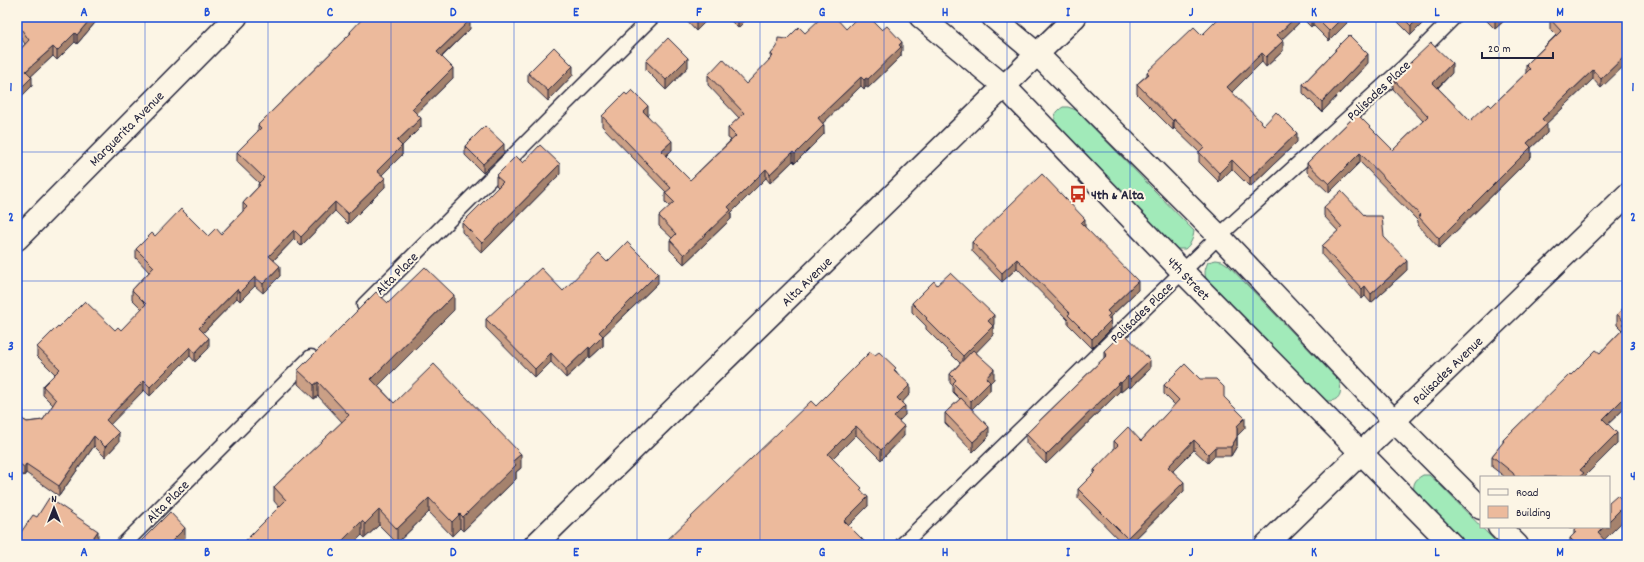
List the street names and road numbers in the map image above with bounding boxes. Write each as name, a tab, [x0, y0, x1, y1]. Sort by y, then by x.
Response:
street label: Palisades Place	[1343, 56, 1416, 126]
street label: Marguerita Avenue	[85, 87, 170, 172]
street label: Alta Place	[371, 248, 424, 301]
street label: Alta Avenue	[777, 253, 837, 312]
street label: 4th Street	[1161, 253, 1214, 306]
street label: Palisades Place	[1106, 278, 1179, 349]
street label: Palisades Avenue	[1409, 332, 1488, 410]
street label: Alta Place	[142, 476, 195, 529]

